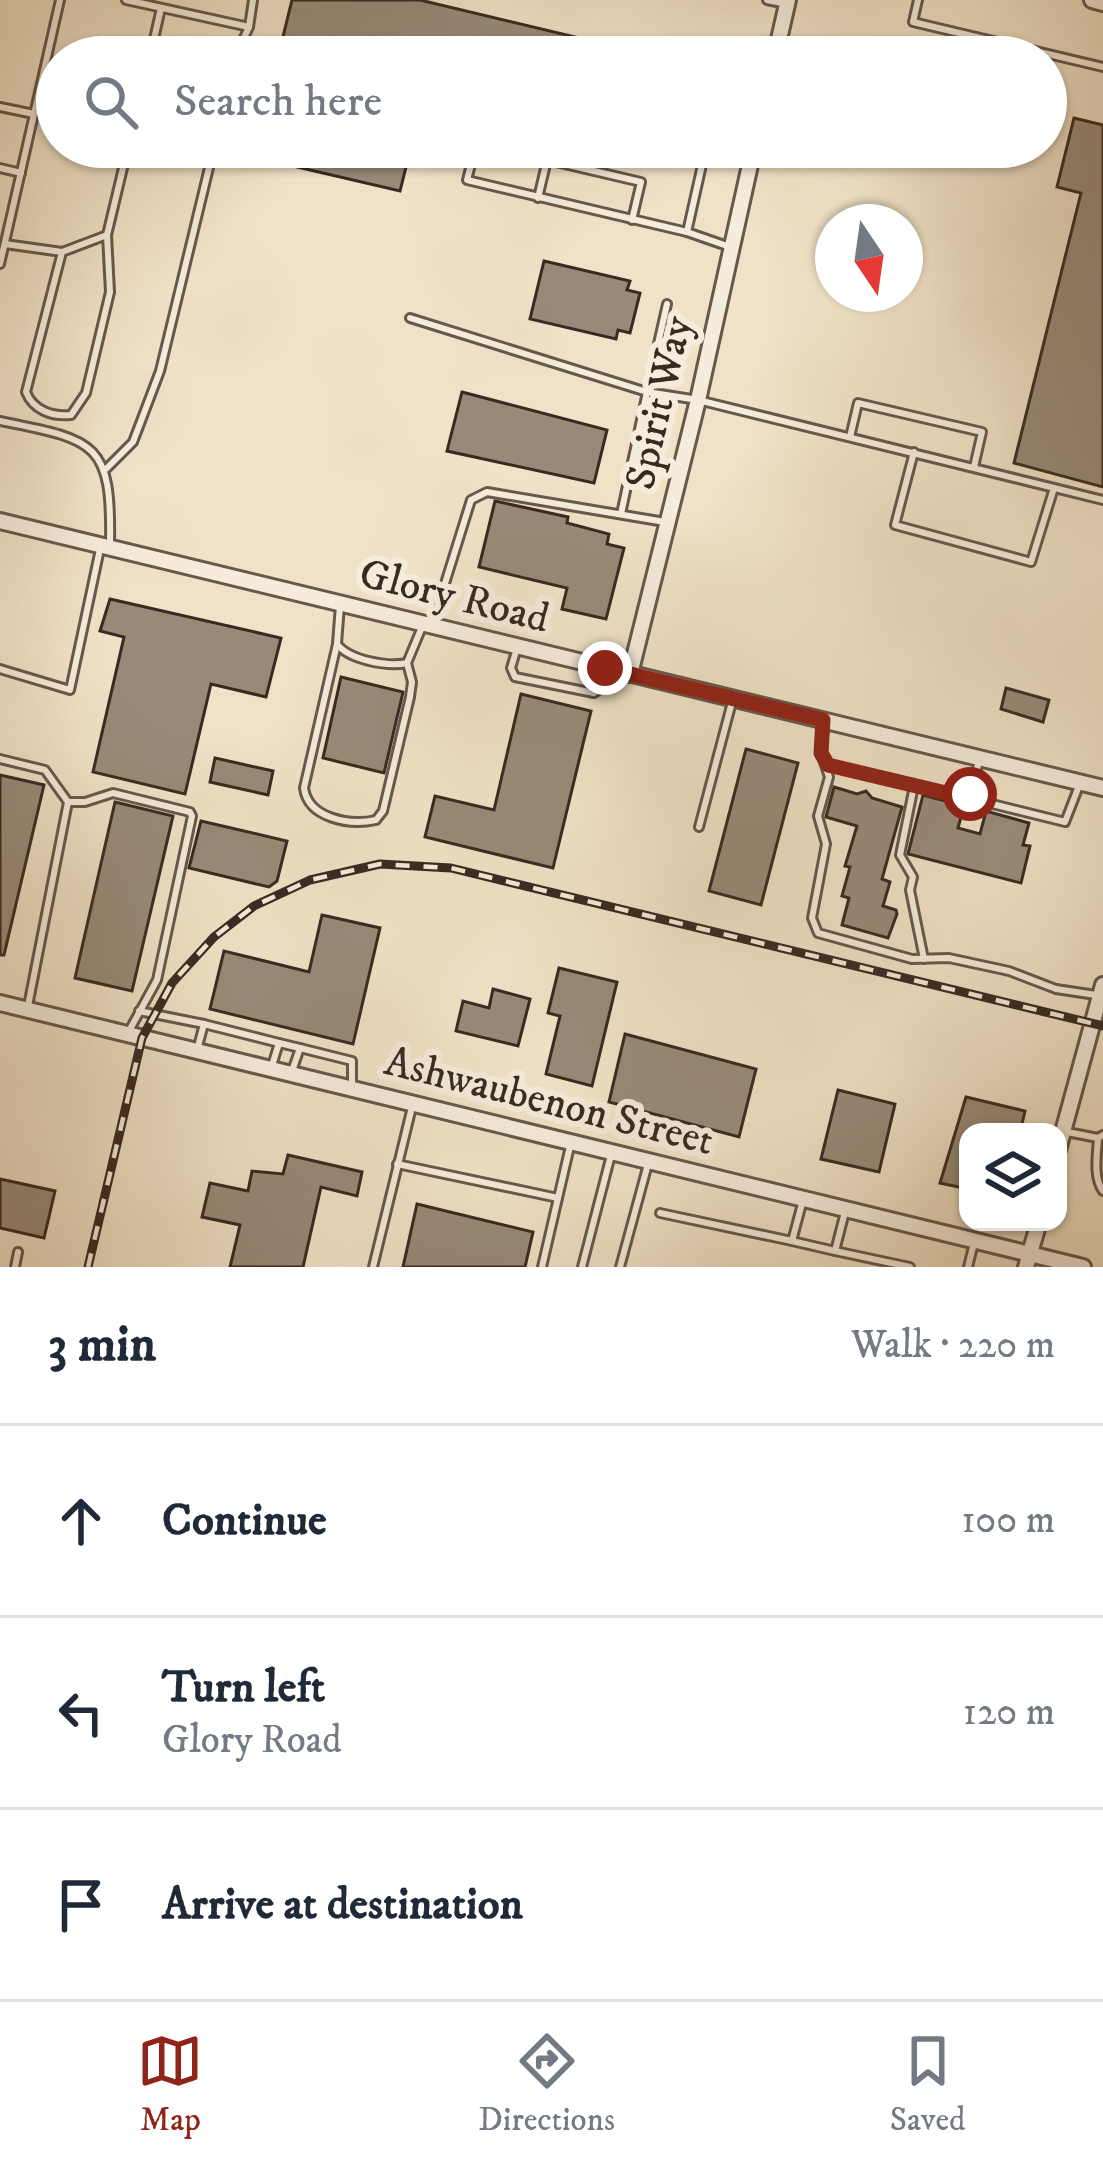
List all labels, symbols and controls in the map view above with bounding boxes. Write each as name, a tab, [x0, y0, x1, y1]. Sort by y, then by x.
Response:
search box	[36, 36, 1067, 168]
icon: search	[78, 69, 144, 135]
text: Search here	[174, 74, 382, 130]
north arrow	[815, 204, 923, 312]
street label: Spirit Way	[615, 310, 705, 495]
street label: Glory Road	[354, 548, 554, 646]
route end	[578, 641, 632, 695]
route start	[943, 767, 997, 821]
street label: Ashwaubenon Street	[379, 1036, 719, 1168]
map controls	[959, 1123, 1067, 1231]
button: layers	[959, 1123, 1067, 1231]
text: 3 min	[48, 1313, 156, 1377]
text: Walk · 220 m	[851, 1321, 1055, 1370]
icon: ahead	[48, 1488, 114, 1554]
text: Continue	[162, 1493, 327, 1549]
text: 100 m	[961, 1496, 1055, 1545]
text: Turn left	[162, 1660, 325, 1716]
icon: left	[48, 1680, 114, 1746]
text: 120 m	[963, 1688, 1055, 1737]
text: Glory Road	[162, 1716, 342, 1765]
icon: arrive	[48, 1872, 114, 1938]
text: Arrive at destination	[162, 1877, 523, 1933]
tab: Map	[137, 2028, 203, 2141]
tab: Directions	[478, 2028, 615, 2141]
tab: Saved	[890, 2028, 966, 2141]

